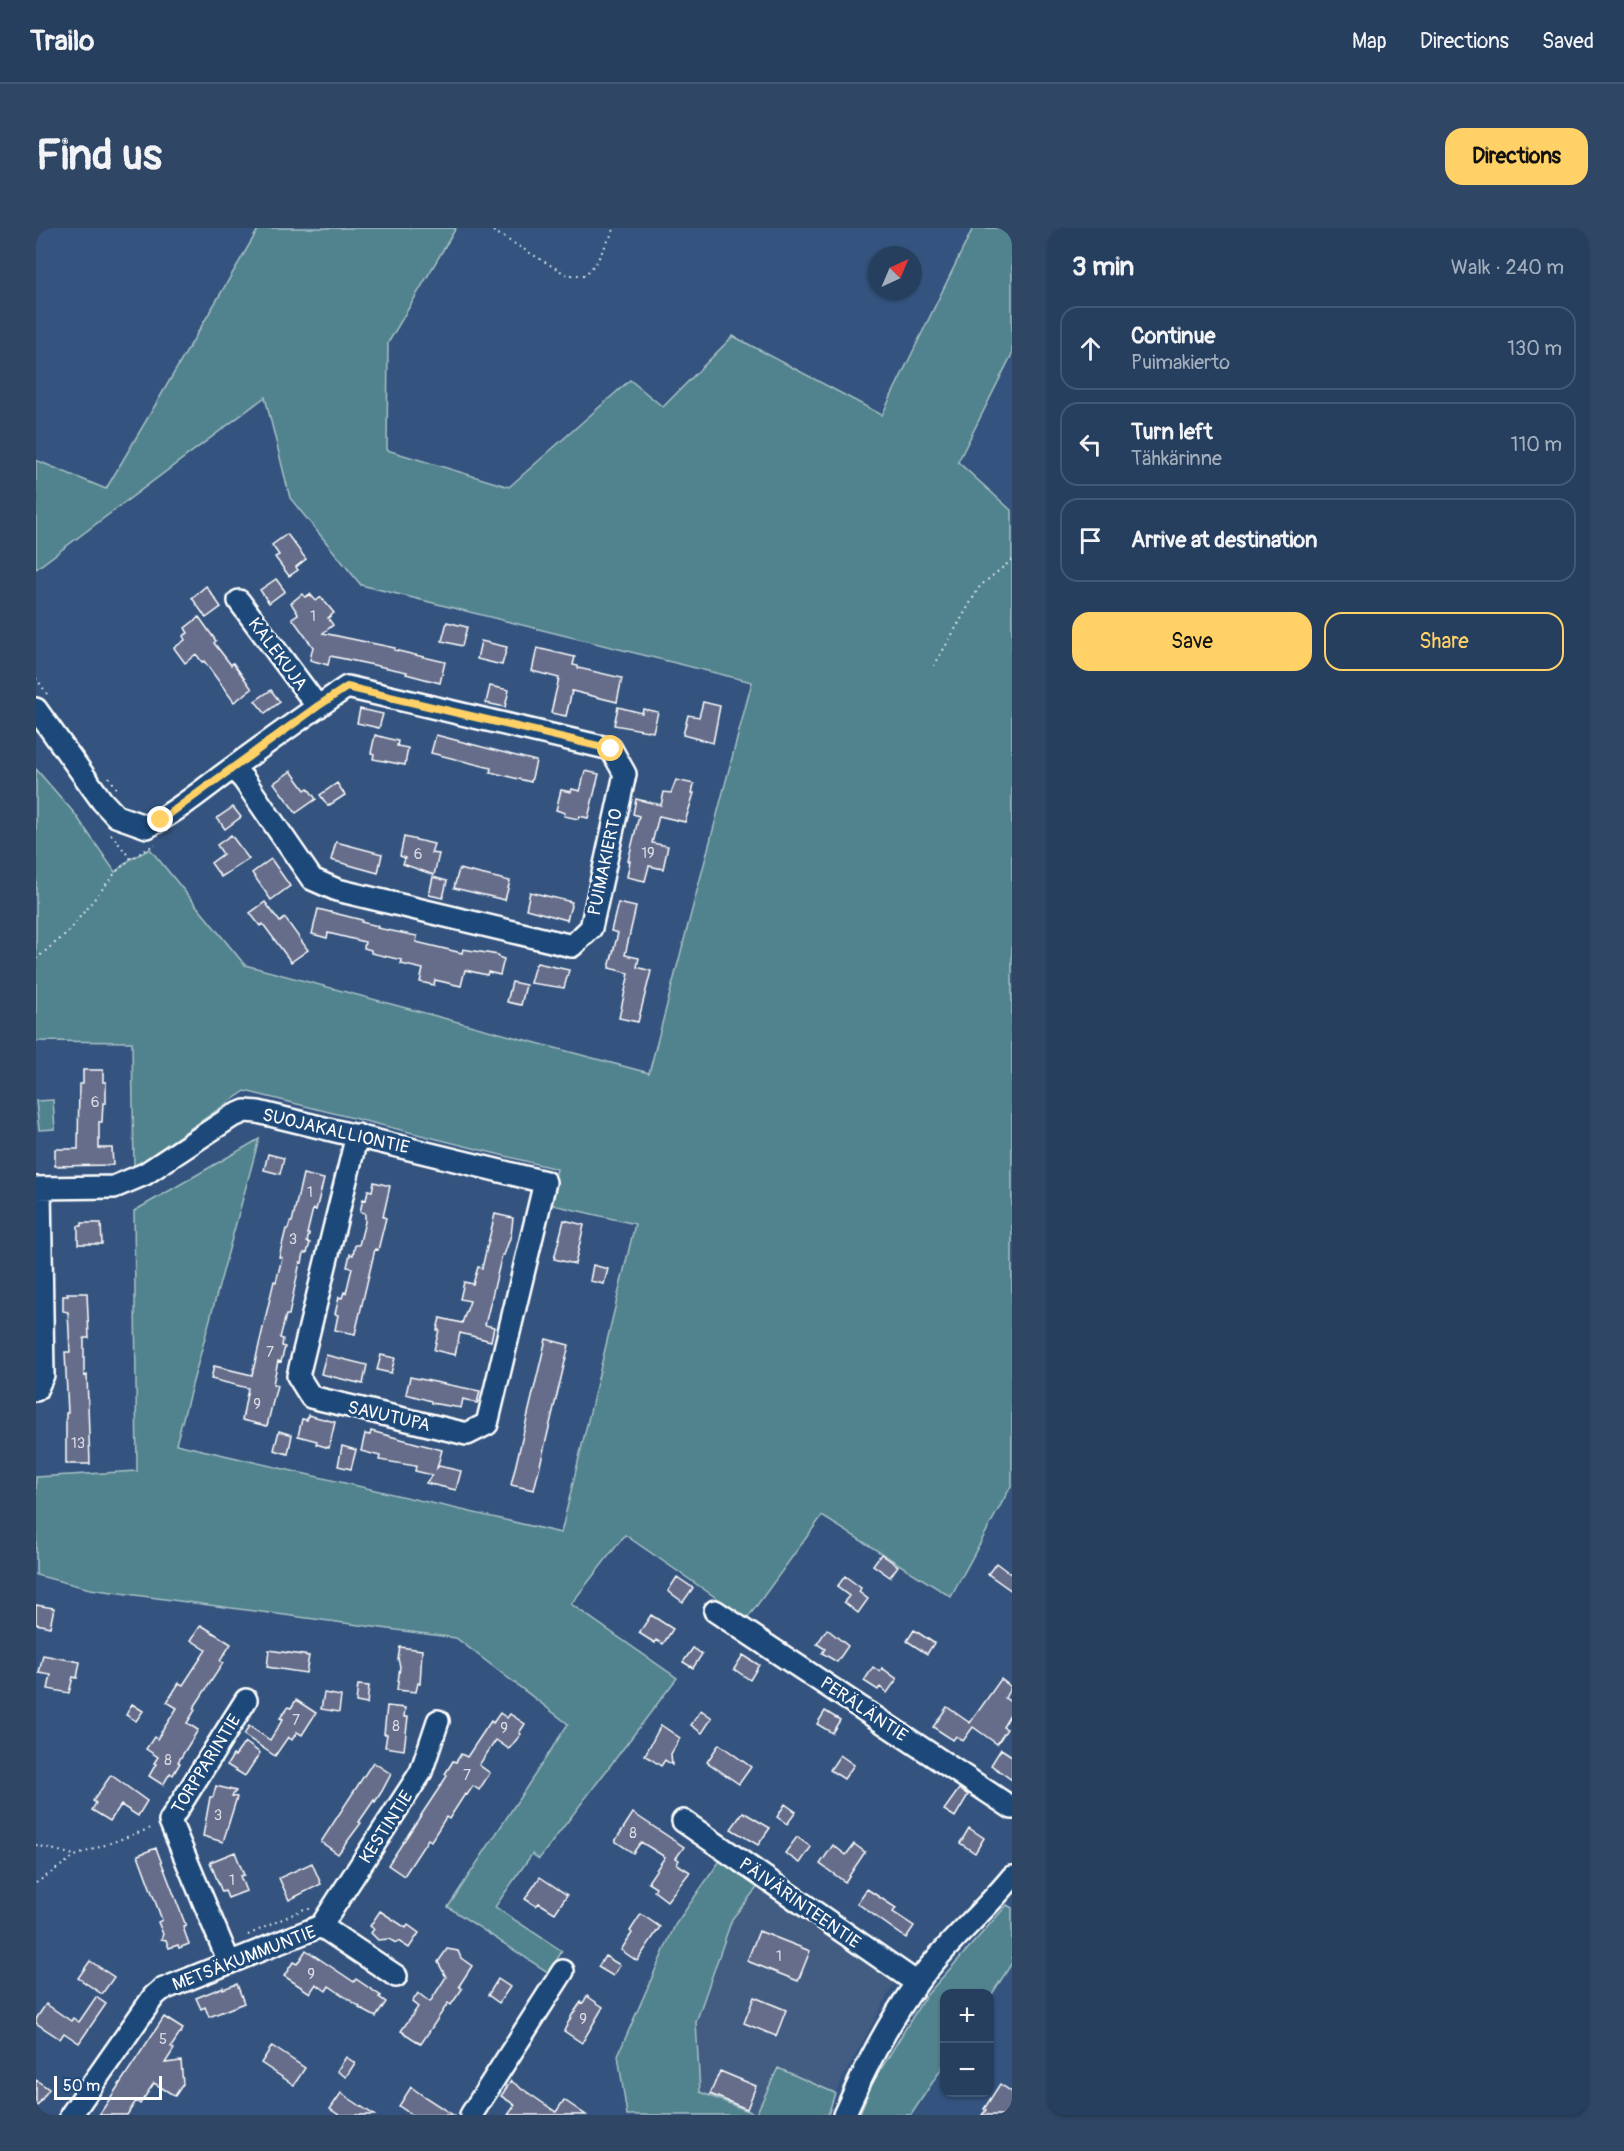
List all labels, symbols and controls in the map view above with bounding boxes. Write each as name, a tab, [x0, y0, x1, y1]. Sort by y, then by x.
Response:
text: Trailo	[30, 24, 94, 59]
text: Map	[1352, 28, 1387, 55]
text: Directions	[1420, 28, 1509, 55]
text: Saved	[1542, 28, 1594, 55]
button: Directions	[1445, 128, 1588, 185]
text: Find us	[36, 130, 162, 182]
north arrow	[868, 246, 922, 300]
text: 3 min	[1072, 251, 1134, 283]
text: Walk · 240 m	[1451, 255, 1564, 280]
text: Continue	[1131, 322, 1215, 350]
icon: ahead	[1074, 332, 1107, 365]
text: 130 m	[1507, 336, 1562, 361]
text: Puimakierto	[1131, 350, 1230, 375]
text: Turn left	[1131, 418, 1213, 446]
icon: left	[1074, 428, 1107, 461]
text: 110 m	[1511, 432, 1562, 457]
text: Tähkärinne	[1131, 446, 1222, 471]
icon: arrive	[1074, 524, 1107, 557]
text: Arrive at destination	[1131, 526, 1317, 554]
house number: 1	[310, 607, 316, 626]
button: Save	[1072, 612, 1312, 671]
button: Share	[1324, 612, 1564, 671]
street label: KALEKUJA	[243, 613, 313, 695]
route start	[597, 735, 623, 761]
route end	[147, 806, 173, 832]
street label: PUIMAKIERTO	[583, 807, 628, 918]
house number: 19	[641, 844, 655, 863]
house number: 6	[414, 845, 422, 864]
house number: 6	[91, 1093, 99, 1112]
street label: SUOJAKALLIONTIE	[260, 1103, 412, 1160]
house number: 1	[307, 1183, 313, 1202]
house number: 3	[289, 1230, 297, 1249]
house number: 7	[266, 1343, 274, 1362]
house number: 9	[253, 1395, 261, 1414]
street label: SAVUTUPA	[345, 1396, 433, 1437]
house number: 13	[71, 1434, 85, 1453]
street label: PERÄLÄNTIE	[816, 1672, 912, 1747]
street label: TORPPARINTIE	[167, 1710, 246, 1818]
house number: 7	[292, 1711, 300, 1730]
house number: 8	[392, 1717, 400, 1736]
house number: 9	[500, 1719, 508, 1738]
house number: 8	[164, 1751, 172, 1770]
house number: 7	[463, 1766, 471, 1785]
street label: KESTINTIE	[354, 1786, 418, 1868]
house number: 3	[214, 1806, 222, 1825]
house number: 8	[629, 1824, 637, 1843]
street label: PÄIVÄRINTEENTIE	[734, 1853, 865, 1954]
house number: 1	[229, 1871, 235, 1890]
street label: METSÄKUMMUNTIE	[169, 1920, 319, 1996]
house number: 1	[776, 1947, 782, 1966]
house number: 9	[307, 1965, 315, 1984]
map controls	[940, 1989, 994, 2097]
button: +	[940, 1989, 994, 2043]
house number: 9	[579, 2010, 587, 2029]
house number: 5	[159, 2030, 167, 2049]
button: −	[940, 2043, 994, 2097]
scale bar	[54, 2073, 162, 2100]
text: 50 m	[63, 2076, 100, 2096]

